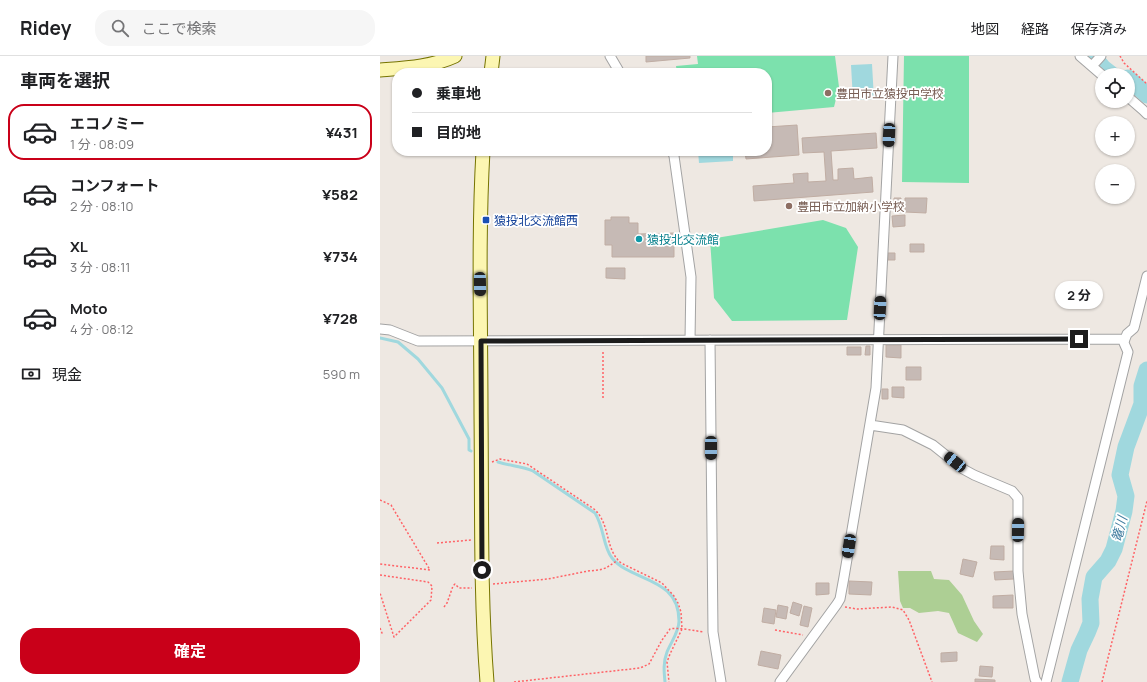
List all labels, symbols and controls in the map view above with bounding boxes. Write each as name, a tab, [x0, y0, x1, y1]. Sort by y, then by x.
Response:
search box	[95, 10, 375, 46]
text: Ridey	[20, 15, 71, 41]
icon: search	[109, 17, 131, 39]
text: ここで検索	[141, 18, 217, 39]
text: 地図	[971, 19, 999, 38]
text: 経路	[1021, 19, 1049, 38]
text: 保存済み	[1071, 19, 1127, 38]
text: 車両を選択	[20, 68, 110, 92]
map controls	[1095, 68, 1135, 204]
button: locate	[1095, 68, 1135, 108]
text: 乗車地	[436, 83, 481, 104]
place label: 豊田市立猿投中学校	[836, 85, 944, 102]
marker: 豊田市立猿投中学校	[823, 88, 833, 98]
text: エコノミー	[70, 113, 145, 134]
icon: car	[22, 114, 58, 150]
button: +	[1095, 116, 1135, 156]
text: ¥431	[325, 122, 358, 143]
text: 目的地	[436, 122, 481, 143]
car	[882, 123, 896, 147]
text: 1 分 · 08:09	[70, 135, 134, 153]
button: −	[1095, 164, 1135, 204]
text: コンフォート	[70, 175, 160, 196]
icon: car	[22, 176, 58, 212]
text: ¥582	[322, 184, 358, 205]
text: 2 分 · 08:10	[70, 197, 134, 215]
place label: 豊田市立加納小学校	[797, 198, 905, 215]
marker: 豊田市立加納小学校	[784, 201, 794, 211]
place label: 猿投北交流館西	[494, 212, 578, 229]
marker: 猿投北交流館西	[481, 215, 491, 225]
place label: 猿投北交流館	[647, 231, 719, 248]
marker: 猿投北交流館	[634, 234, 644, 244]
text: XL	[70, 236, 88, 257]
icon: car	[22, 238, 58, 274]
text: ¥734	[323, 246, 358, 267]
text: 3 分 · 08:11	[70, 258, 130, 276]
car	[474, 272, 486, 296]
callout: 2 分	[1055, 281, 1103, 309]
text: 2 分	[1067, 286, 1091, 304]
car	[873, 296, 887, 320]
text: Moto	[70, 298, 107, 319]
icon: car	[22, 300, 58, 336]
text: ¥728	[323, 308, 358, 329]
text: 4 分 · 08:12	[70, 320, 133, 338]
route end	[1070, 330, 1088, 348]
icon: cash	[20, 363, 42, 385]
text: 現金	[52, 364, 82, 385]
text: 590 m	[323, 365, 360, 383]
car	[705, 436, 717, 460]
car	[942, 450, 968, 474]
water label: 篭川	[1107, 512, 1132, 544]
car	[1012, 518, 1024, 542]
car	[841, 533, 857, 559]
route start	[473, 561, 491, 579]
button: 確定	[20, 628, 360, 674]

